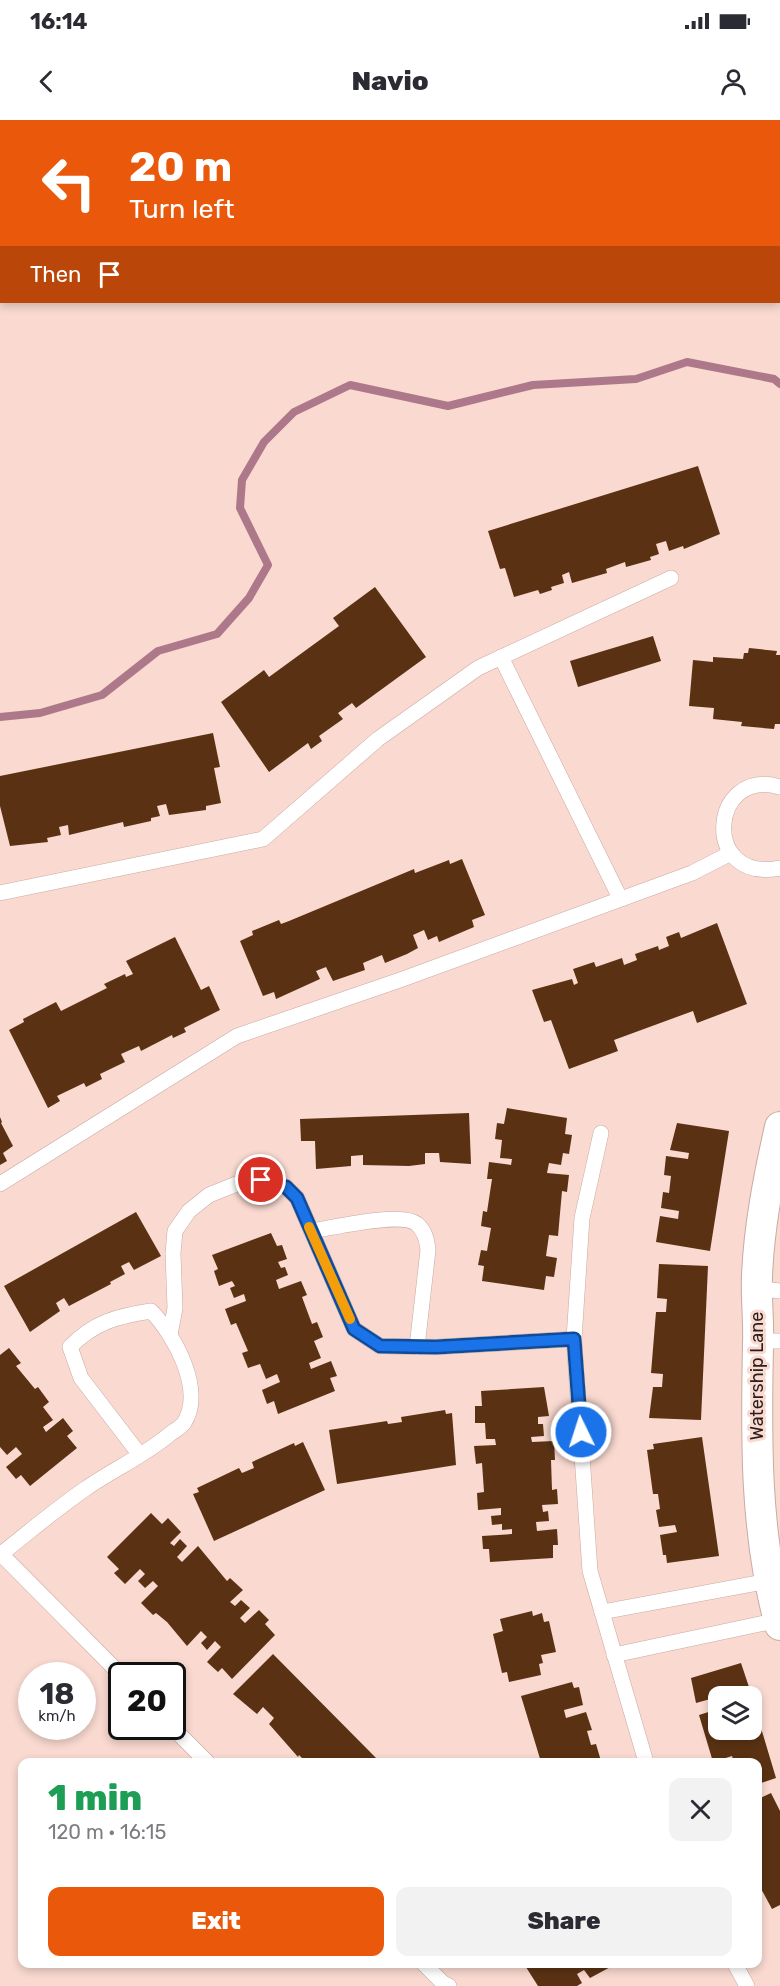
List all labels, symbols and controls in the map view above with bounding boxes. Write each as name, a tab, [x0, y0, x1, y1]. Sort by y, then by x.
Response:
text: 16:14	[30, 8, 88, 35]
icon: back	[30, 65, 63, 98]
text: Navio	[351, 65, 429, 97]
icon: person	[717, 65, 750, 98]
text: 20 m	[129, 142, 232, 192]
icon: left	[30, 144, 108, 222]
text: Turn left	[129, 193, 234, 225]
icon: arrive	[93, 258, 126, 291]
text: Then	[30, 261, 81, 288]
pin	[235, 1154, 286, 1205]
icon: arrive	[244, 1163, 277, 1196]
street label: Watership Lane	[746, 1312, 768, 1440]
position arrow	[549, 1400, 613, 1464]
speed limit sign: 20	[108, 1662, 186, 1740]
text: 18	[39, 1676, 75, 1712]
map controls	[708, 1686, 762, 1740]
button: layers	[708, 1686, 762, 1740]
text: km/h	[38, 1707, 76, 1725]
text: 1 min	[48, 1776, 142, 1819]
button: close	[669, 1778, 732, 1841]
text: 120 m · 16:15	[48, 1820, 166, 1844]
button: Exit	[48, 1887, 384, 1956]
button: Share	[396, 1887, 732, 1956]

